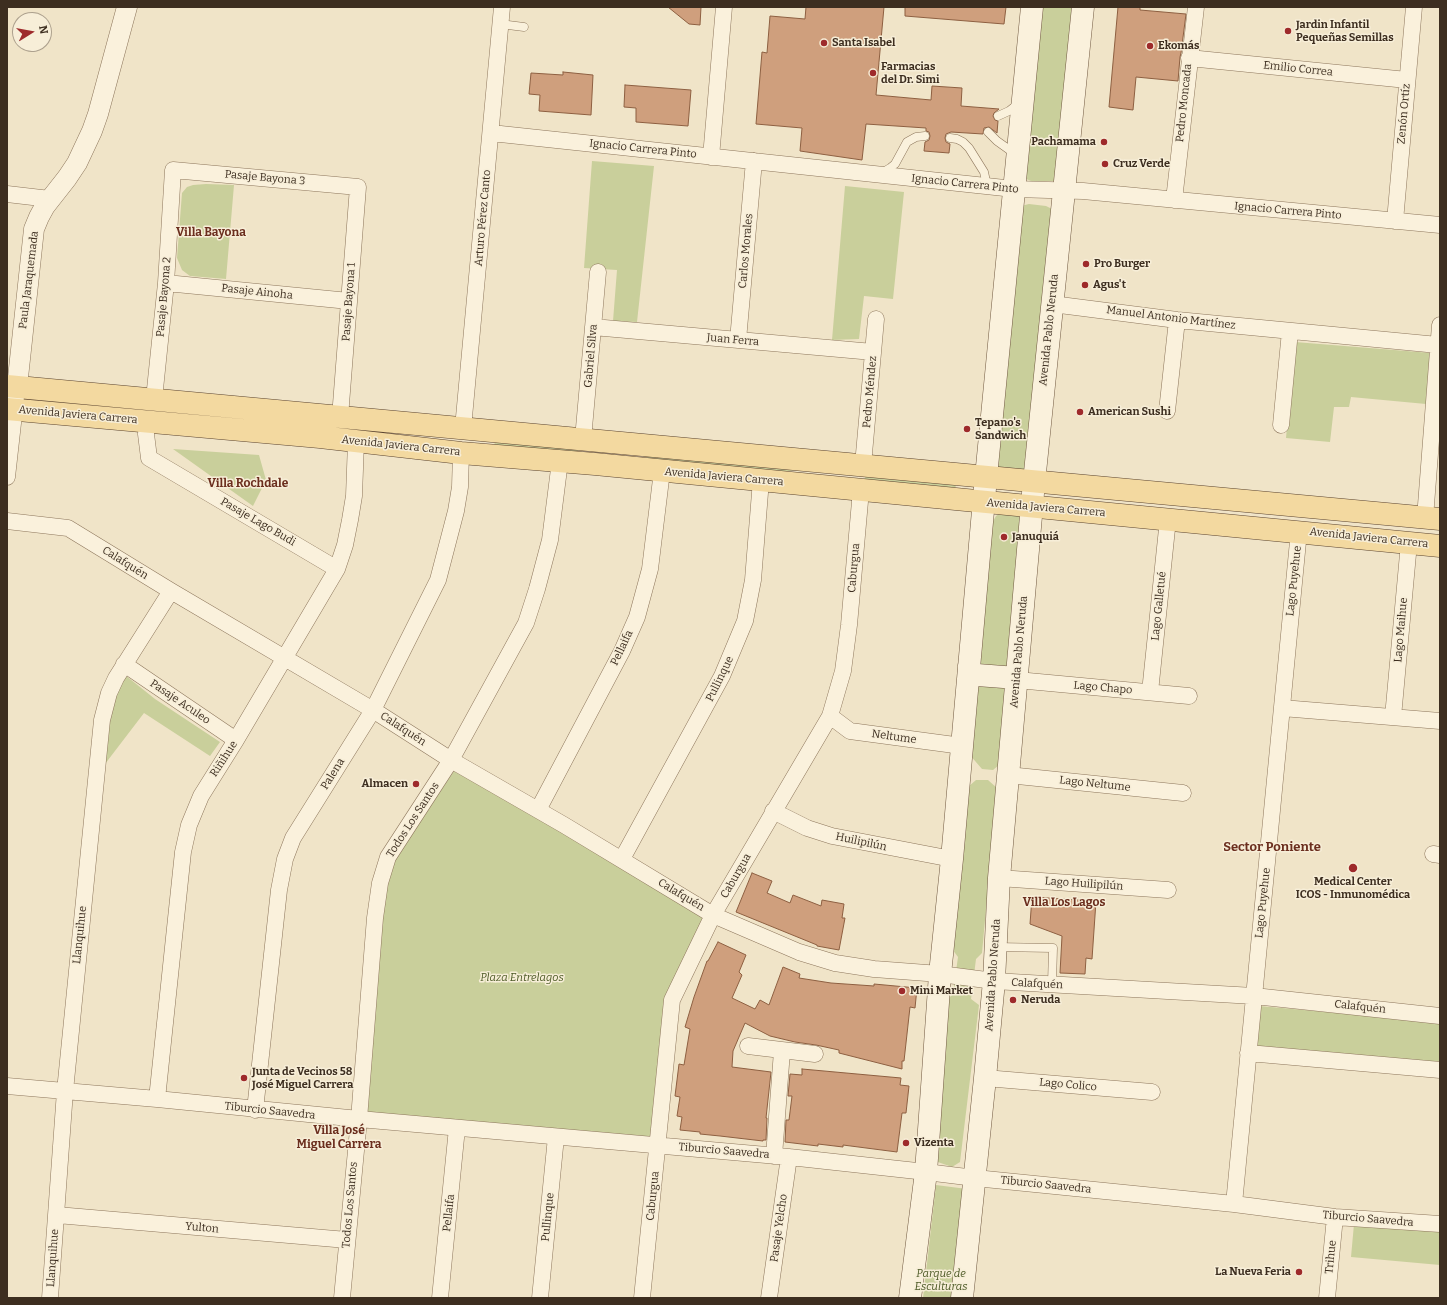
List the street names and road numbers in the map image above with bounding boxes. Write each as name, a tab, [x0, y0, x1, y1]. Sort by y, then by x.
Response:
street label: Emilio Correa	[1263, 59, 1333, 79]
street label: Pedro Moncada	[1173, 63, 1195, 143]
street label: Zenón Ortíz	[1395, 83, 1413, 145]
street label: Ignacio Carrera Pinto	[589, 137, 697, 161]
street label: Pasaje Bayona 3	[224, 168, 306, 188]
street label: Arturo Pérez Canto	[472, 169, 494, 267]
street label: Ignacio Carrera Pinto	[911, 172, 1019, 196]
street label: Ignacio Carrera Pinto	[1234, 200, 1342, 222]
street label: Carlos Morales	[736, 213, 756, 289]
street label: Paula Jaraquemada	[16, 230, 42, 330]
street label: Pasaje Bayona 2	[154, 256, 174, 338]
street label: Pasaje Bayona 1	[340, 262, 358, 342]
street label: Avenida Pablo Neruda	[1037, 273, 1061, 387]
street label: Pasaje Ainoha	[221, 282, 293, 302]
street label: Manuel Antonio Martínez	[1106, 304, 1236, 332]
street label: Gabriel Silva	[582, 324, 600, 388]
street label: Juan Ferra	[706, 331, 760, 349]
street label: Pedro Méndez	[860, 355, 880, 429]
street label: Avenida Javiera Carrera	[18, 403, 138, 427]
street label: Avenida Javiera Carrera	[341, 433, 461, 459]
street label: Avenida Javiera Carrera	[664, 465, 784, 489]
street label: Pasaje Lago Budi	[218, 495, 298, 549]
street label: Avenida Javiera Carrera	[986, 496, 1106, 520]
street label: Avenida Javiera Carrera	[1309, 525, 1429, 551]
street label: Caburgua	[845, 543, 863, 593]
street label: Calafquén	[100, 544, 150, 582]
street label: Lago Puyehue	[1284, 545, 1304, 617]
street label: Lago Galletué	[1149, 571, 1169, 641]
street label: Avenida Pablo Neruda	[1008, 595, 1030, 709]
street label: Lago Maihue	[1392, 597, 1410, 663]
street label: Pellaifa	[608, 628, 636, 668]
street label: Pullinque	[703, 654, 737, 704]
street label: Pasaje Aculeo	[147, 677, 213, 727]
street label: Lago Chapo	[1073, 679, 1133, 697]
street label: Calafquén	[378, 709, 428, 749]
street label: Neltume	[871, 727, 917, 747]
street label: Riñihue	[207, 739, 241, 779]
street label: Palena	[318, 756, 348, 792]
street label: Lago Neltume	[1059, 774, 1131, 794]
street label: Todos Los Santos	[384, 780, 442, 860]
street label: Huilipilún	[834, 830, 888, 854]
street label: Caburgua	[718, 851, 754, 901]
street label: Lago Puyehue	[1253, 867, 1273, 939]
street label: Lago Huilipilún	[1044, 875, 1124, 893]
street label: Calafquén	[655, 876, 707, 914]
street label: Llanquihue	[70, 905, 90, 965]
street label: Avenida Pablo Neruda	[982, 918, 1004, 1032]
street label: Calafquén	[1011, 976, 1063, 992]
street label: Calafquén	[1334, 998, 1386, 1016]
street label: Lago Colico	[1039, 1076, 1097, 1094]
street label: Tiburcio Saavedra	[224, 1100, 316, 1122]
street label: Tiburcio Saavedra	[678, 1140, 770, 1162]
street label: Todos Los Santos	[340, 1161, 360, 1249]
street label: Caburgua	[644, 1171, 662, 1221]
street label: Tiburcio Saavedra	[1000, 1174, 1092, 1196]
street label: Pullinque	[539, 1192, 557, 1242]
street label: Pasaje Yelcho	[768, 1193, 790, 1263]
street label: Pellaifa	[440, 1194, 458, 1232]
street label: Tiburcio Saavedra	[1322, 1208, 1414, 1230]
street label: Yulton	[185, 1220, 219, 1236]
street label: Llanquihue	[44, 1229, 62, 1287]
street label: Trihue	[1323, 1239, 1339, 1275]

